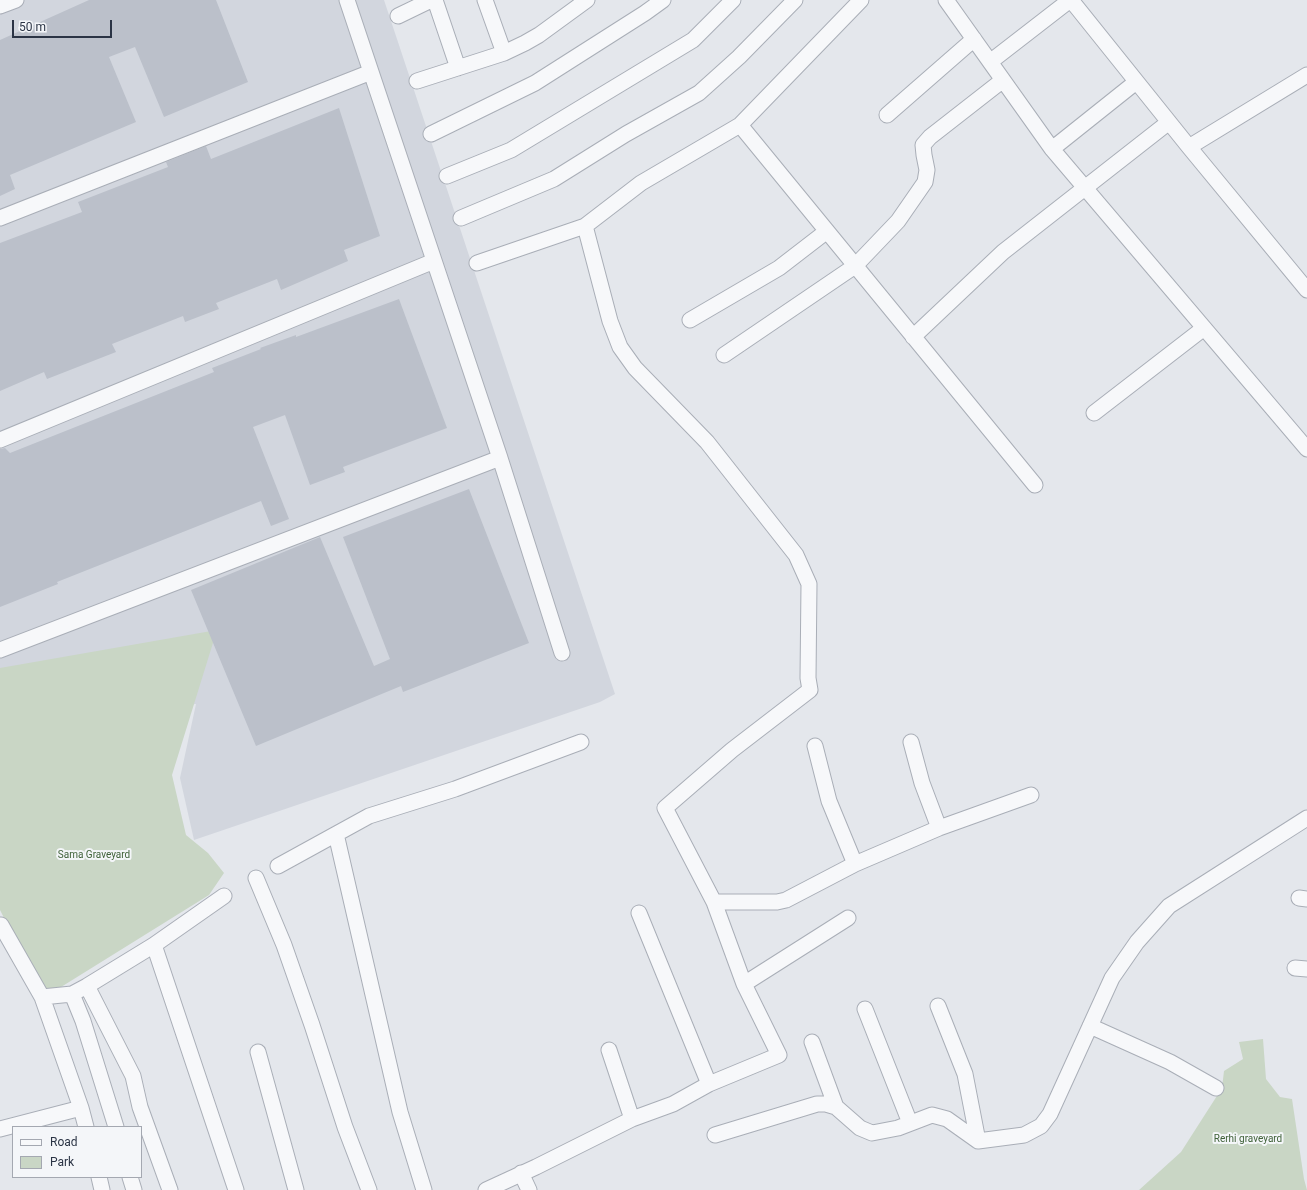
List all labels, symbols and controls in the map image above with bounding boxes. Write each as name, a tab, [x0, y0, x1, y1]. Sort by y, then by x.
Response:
scale bar	[14, 12, 114, 38]
text: 50 m	[19, 20, 46, 34]
park label: Sama Graveyard	[58, 849, 130, 861]
legend	[12, 1126, 142, 1178]
park label: Rerhi graveyard	[1214, 1133, 1282, 1145]
text: Road	[50, 1135, 78, 1149]
text: Park	[50, 1155, 74, 1169]

